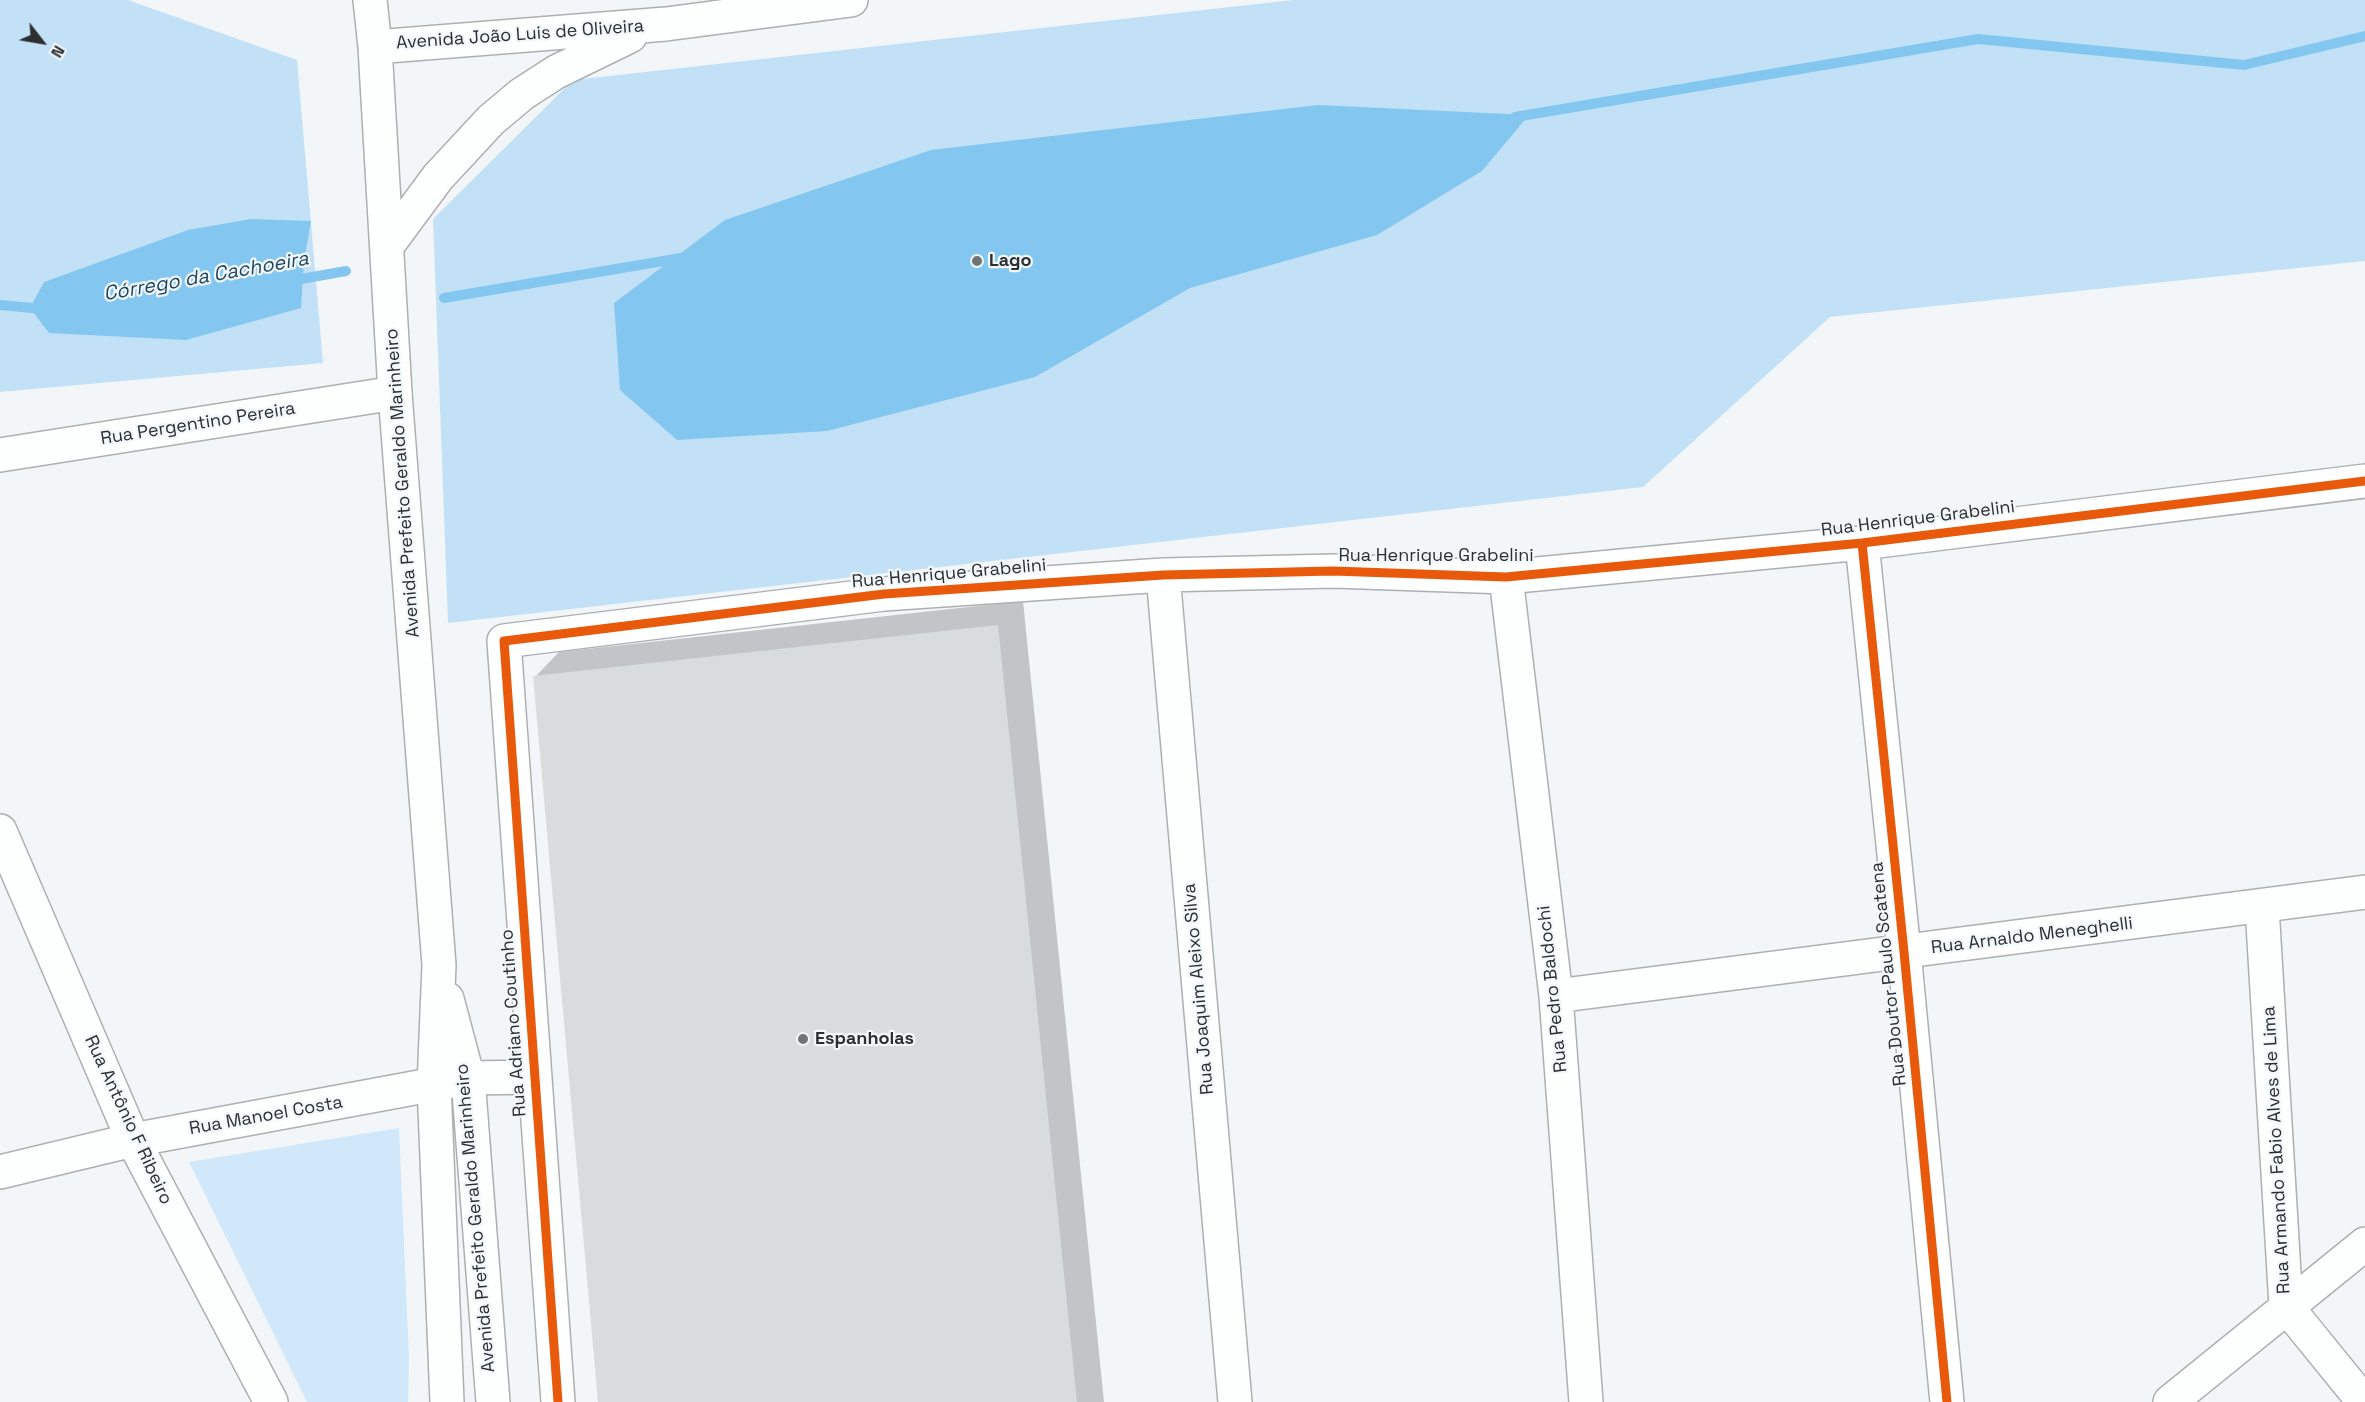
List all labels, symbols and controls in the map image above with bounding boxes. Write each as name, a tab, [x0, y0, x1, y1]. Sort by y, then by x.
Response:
north arrow	[12, 12, 72, 72]
street label: Avenida João Luis de Oliveira	[395, 16, 645, 54]
text: N	[46, 42, 70, 62]
water label: Córrego da Cachoeira	[102, 247, 310, 307]
place label: Lago	[989, 250, 1031, 272]
marker: Lago	[970, 254, 984, 268]
street label: Avenida Prefeito Geraldo Marinheiro	[381, 328, 425, 638]
street label: Rua Pergentino Pereira	[99, 398, 297, 450]
street label: Rua Henrique Grabelini	[1820, 496, 2016, 542]
street label: Rua Henrique Grabelini	[1338, 545, 1534, 567]
street label: Rua Henrique Grabelini	[851, 555, 1047, 593]
street label: Rua Doutor Paulo Scatena	[1866, 861, 1912, 1087]
street label: Rua Joaquim Aleixo Silva	[1179, 882, 1219, 1096]
street label: Rua Pedro Baldochi	[1533, 904, 1573, 1074]
street label: Rua Arnaldo Meneghelli	[1930, 913, 2134, 959]
street label: Rua Adriano Coutinho	[497, 928, 531, 1118]
street label: Rua Armando Fabio Alves de Lima	[2259, 1006, 2295, 1294]
place label: Espanholas	[815, 1028, 914, 1050]
street label: Rua Antônio F Ribeiro	[79, 1032, 177, 1208]
marker: Espanholas	[796, 1032, 810, 1046]
street label: Avenida Prefeito Geraldo Marinheiro	[452, 1063, 500, 1373]
street label: Rua Manoel Costa	[187, 1092, 345, 1140]

